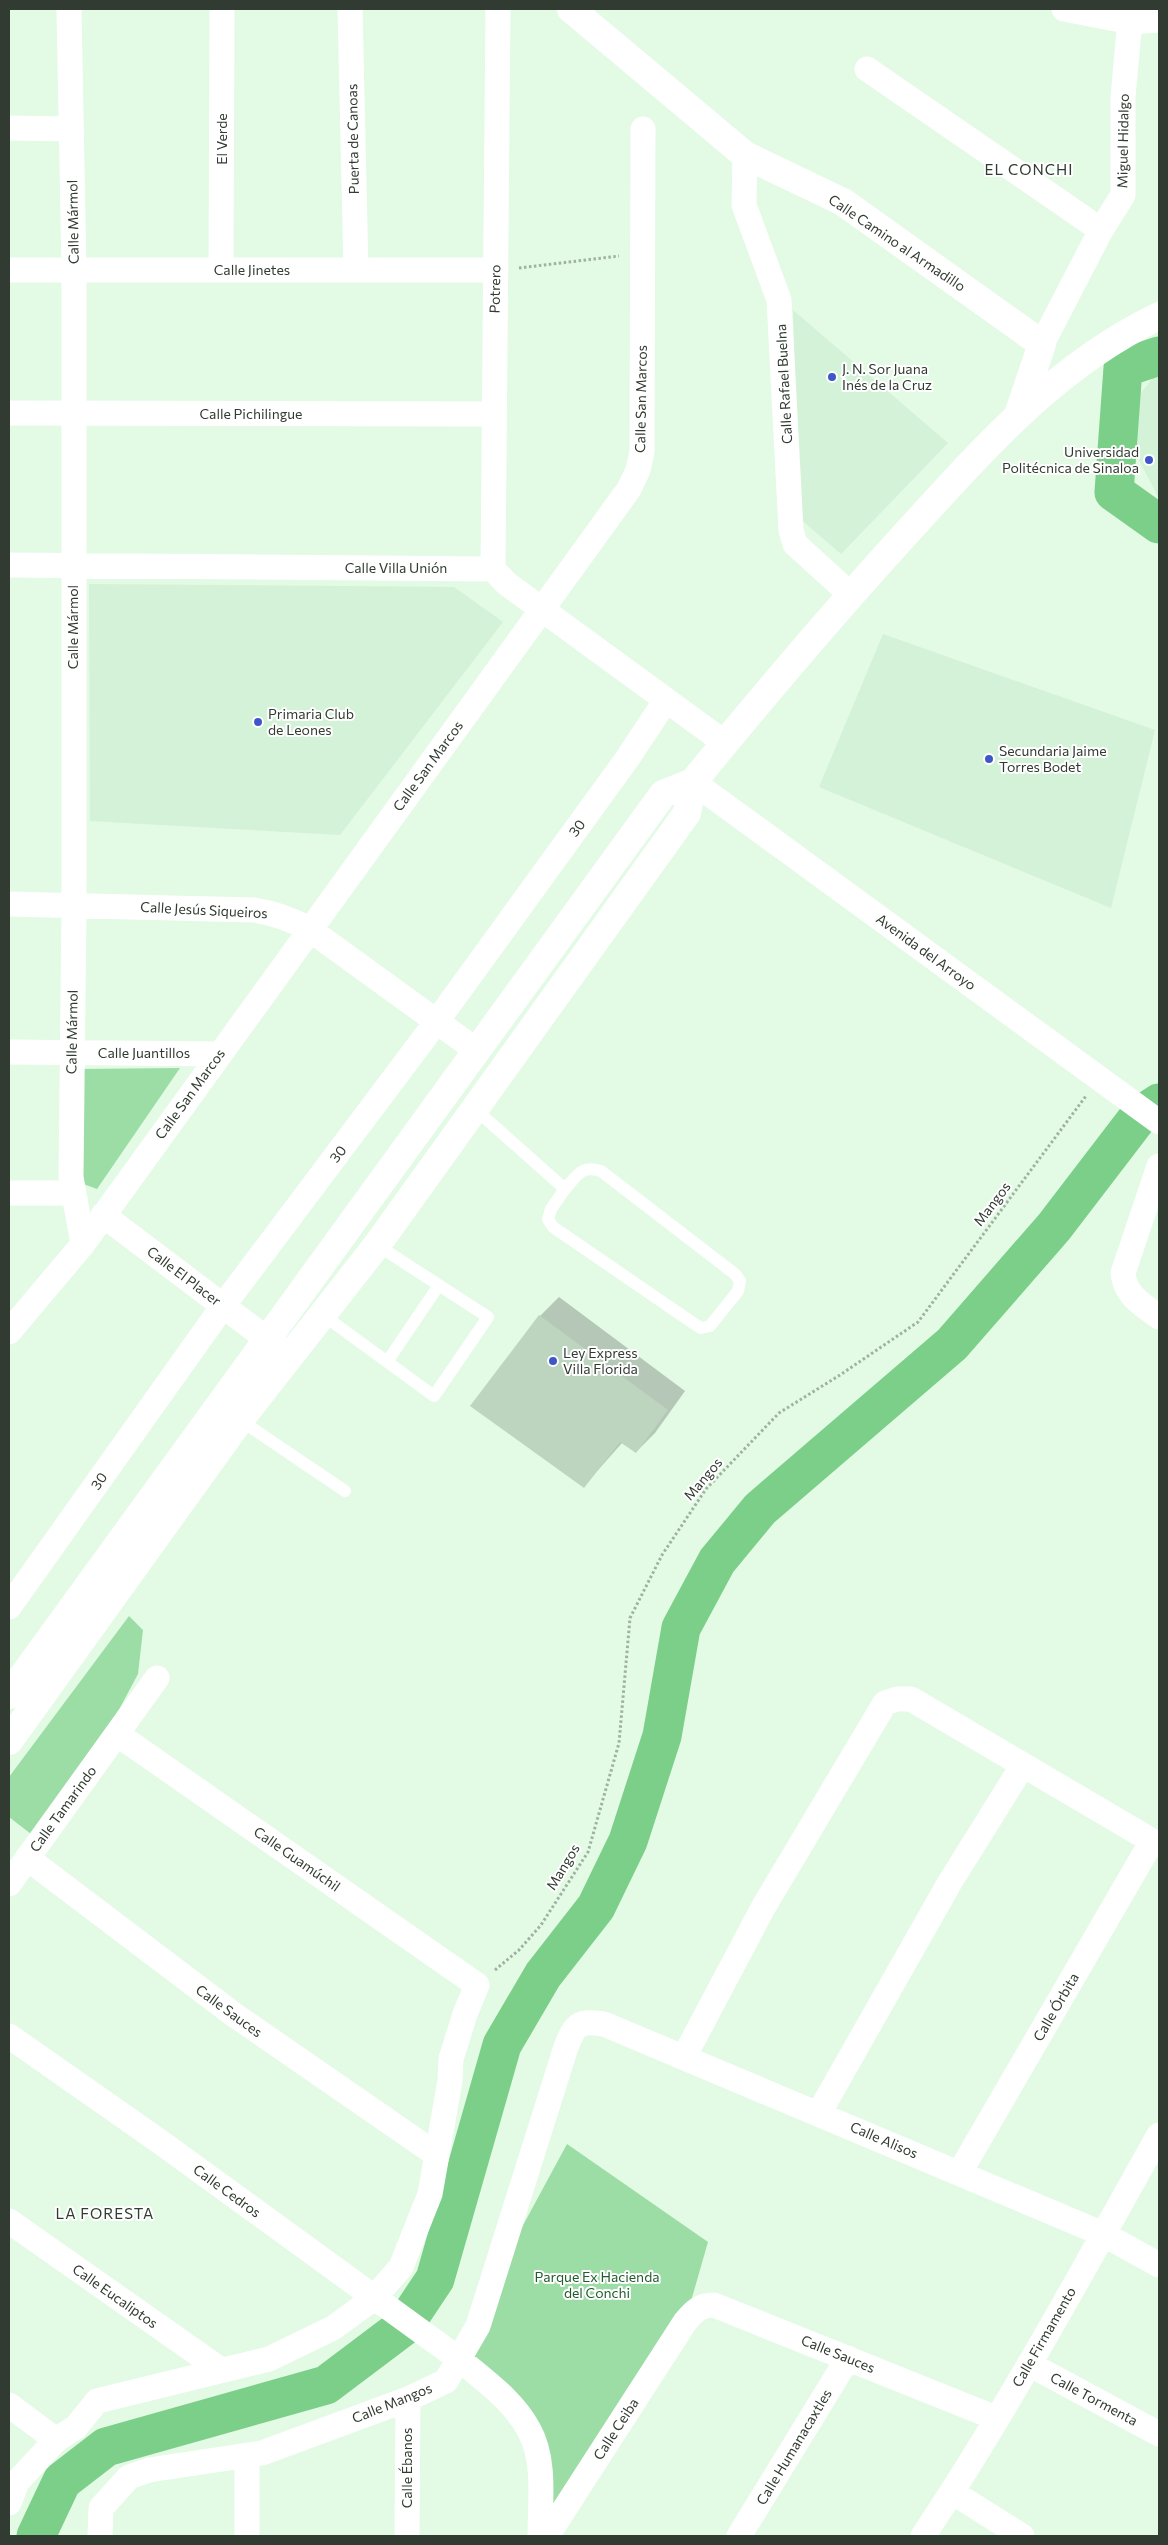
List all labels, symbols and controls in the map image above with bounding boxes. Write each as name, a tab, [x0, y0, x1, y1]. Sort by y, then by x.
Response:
street label: Puerta de Canoas	[343, 84, 362, 194]
street label: Miguel Hidalgo	[1113, 93, 1132, 189]
street label: El Verde	[213, 113, 230, 165]
district label: EL CONCHI	[985, 160, 1073, 178]
street label: Calle Mármol	[63, 180, 82, 264]
street label: Calle Camino al Armadillo	[826, 190, 969, 295]
street label: Calle Jinetes	[214, 261, 290, 278]
street label: Potrero	[486, 264, 503, 314]
street label: Calle Rafael Buelna	[772, 324, 795, 445]
street label: Calle San Marcos	[631, 345, 650, 453]
place label: J. N. Sor Juana Inés de la Cruz	[842, 360, 932, 393]
marker: J. N. Sor Juana Inés de la Cruz	[826, 371, 838, 383]
street label: Calle Pichilingue	[200, 405, 302, 422]
place label: Universidad Politécnica de Sinaloa	[1002, 443, 1139, 476]
marker: Universidad Politécnica de Sinaloa	[1143, 454, 1155, 466]
street label: Calle Villa Unión	[345, 559, 447, 576]
street label: Calle Mármol	[64, 585, 81, 669]
place label: Primaria Club de Leones	[268, 705, 354, 738]
marker: Primaria Club de Leones	[252, 716, 264, 728]
street label: Calle San Marcos	[389, 717, 466, 814]
place label: Secundaria Jaime Torres Bodet	[999, 742, 1107, 775]
marker: Secundaria Jaime Torres Bodet	[983, 753, 995, 765]
street label: 30	[565, 816, 589, 840]
street label: Calle Jesús Siqueiros	[140, 898, 268, 921]
street label: Avenida del Arroyo	[873, 910, 979, 993]
street label: Calle Mármol	[62, 990, 81, 1074]
street label: Calle Juantillos	[98, 1044, 190, 1061]
street label: Calle San Marcos	[151, 1045, 228, 1142]
street label: 30	[326, 1142, 350, 1166]
street label: Mangos	[970, 1178, 1014, 1229]
street label: Calle El Placer	[144, 1242, 225, 1309]
place label: Ley Express Villa Florida	[563, 1344, 638, 1377]
marker: Ley Express Villa Florida	[547, 1355, 559, 1367]
street label: Mangos	[680, 1454, 725, 1504]
street label: 30	[87, 1469, 110, 1493]
street label: Calle Tamarindo	[26, 1762, 100, 1855]
street label: Calle Guamúchil	[251, 1822, 344, 1895]
street label: Mangos	[542, 1841, 583, 1893]
street label: Calle Órbita	[1029, 1970, 1082, 2044]
street label: Calle Sauces	[193, 1981, 266, 2040]
street label: Calle Alisos	[848, 2118, 921, 2161]
street label: Calle Cedros	[190, 2160, 264, 2221]
district label: LA FORESTA	[56, 2204, 154, 2222]
street label: Calle Eucaliptos	[69, 2260, 161, 2331]
park label: Parque Ex Hacienda del Conchi	[534, 2268, 660, 2301]
street label: Calle Firmamento	[1008, 2284, 1079, 2390]
street label: Calle Sauces	[799, 2331, 878, 2376]
street label: Calle Tormenta	[1048, 2368, 1141, 2429]
street label: Calle Mangos	[349, 2379, 434, 2426]
street label: Calle Humanacaxtles	[752, 2386, 835, 2508]
street label: Calle Ceiba	[589, 2395, 642, 2463]
street label: Calle Ébanos	[398, 2428, 415, 2508]

